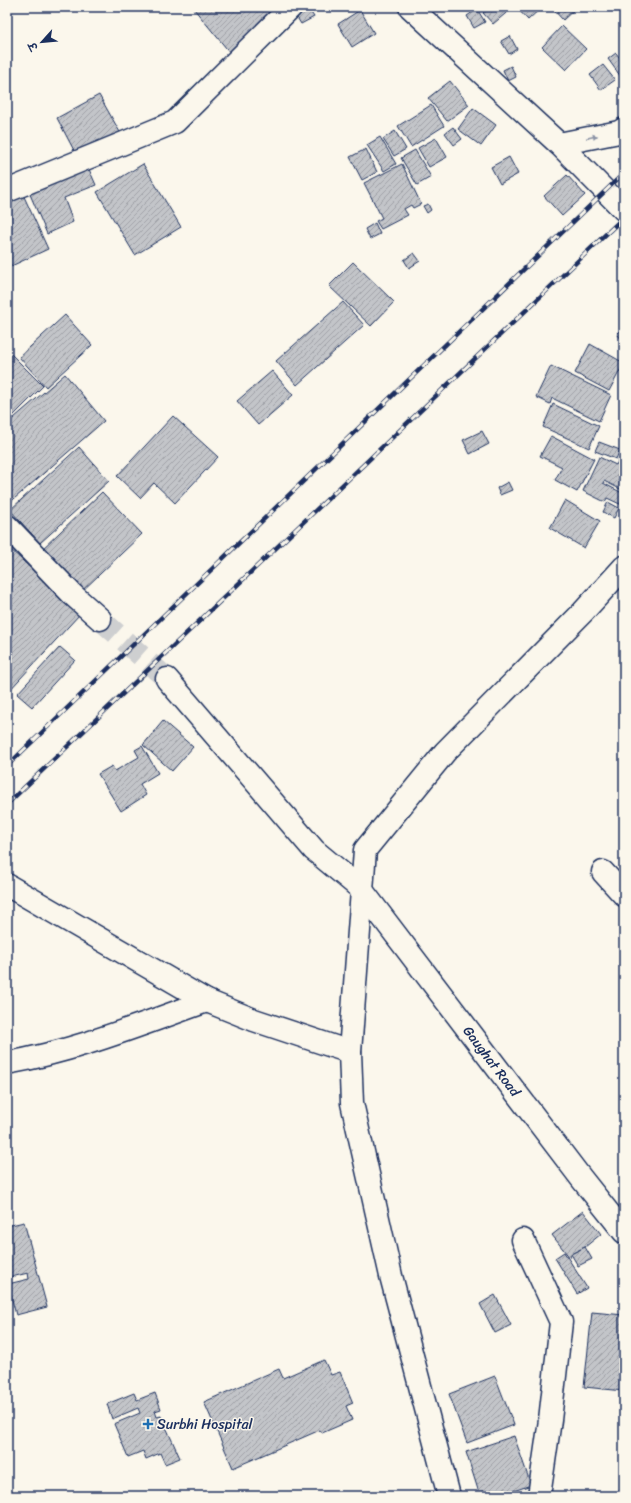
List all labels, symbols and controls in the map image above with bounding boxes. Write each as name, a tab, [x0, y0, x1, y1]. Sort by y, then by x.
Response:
north arrow	[22, 22, 62, 62]
text: उ	[23, 37, 44, 55]
one-way arrow	[585, 134, 598, 140]
street label: Gaughat Road	[456, 1020, 528, 1103]
place label: Surbhi Hospital	[157, 1412, 254, 1437]
marker: Surbhi Hospital	[142, 1418, 154, 1430]

